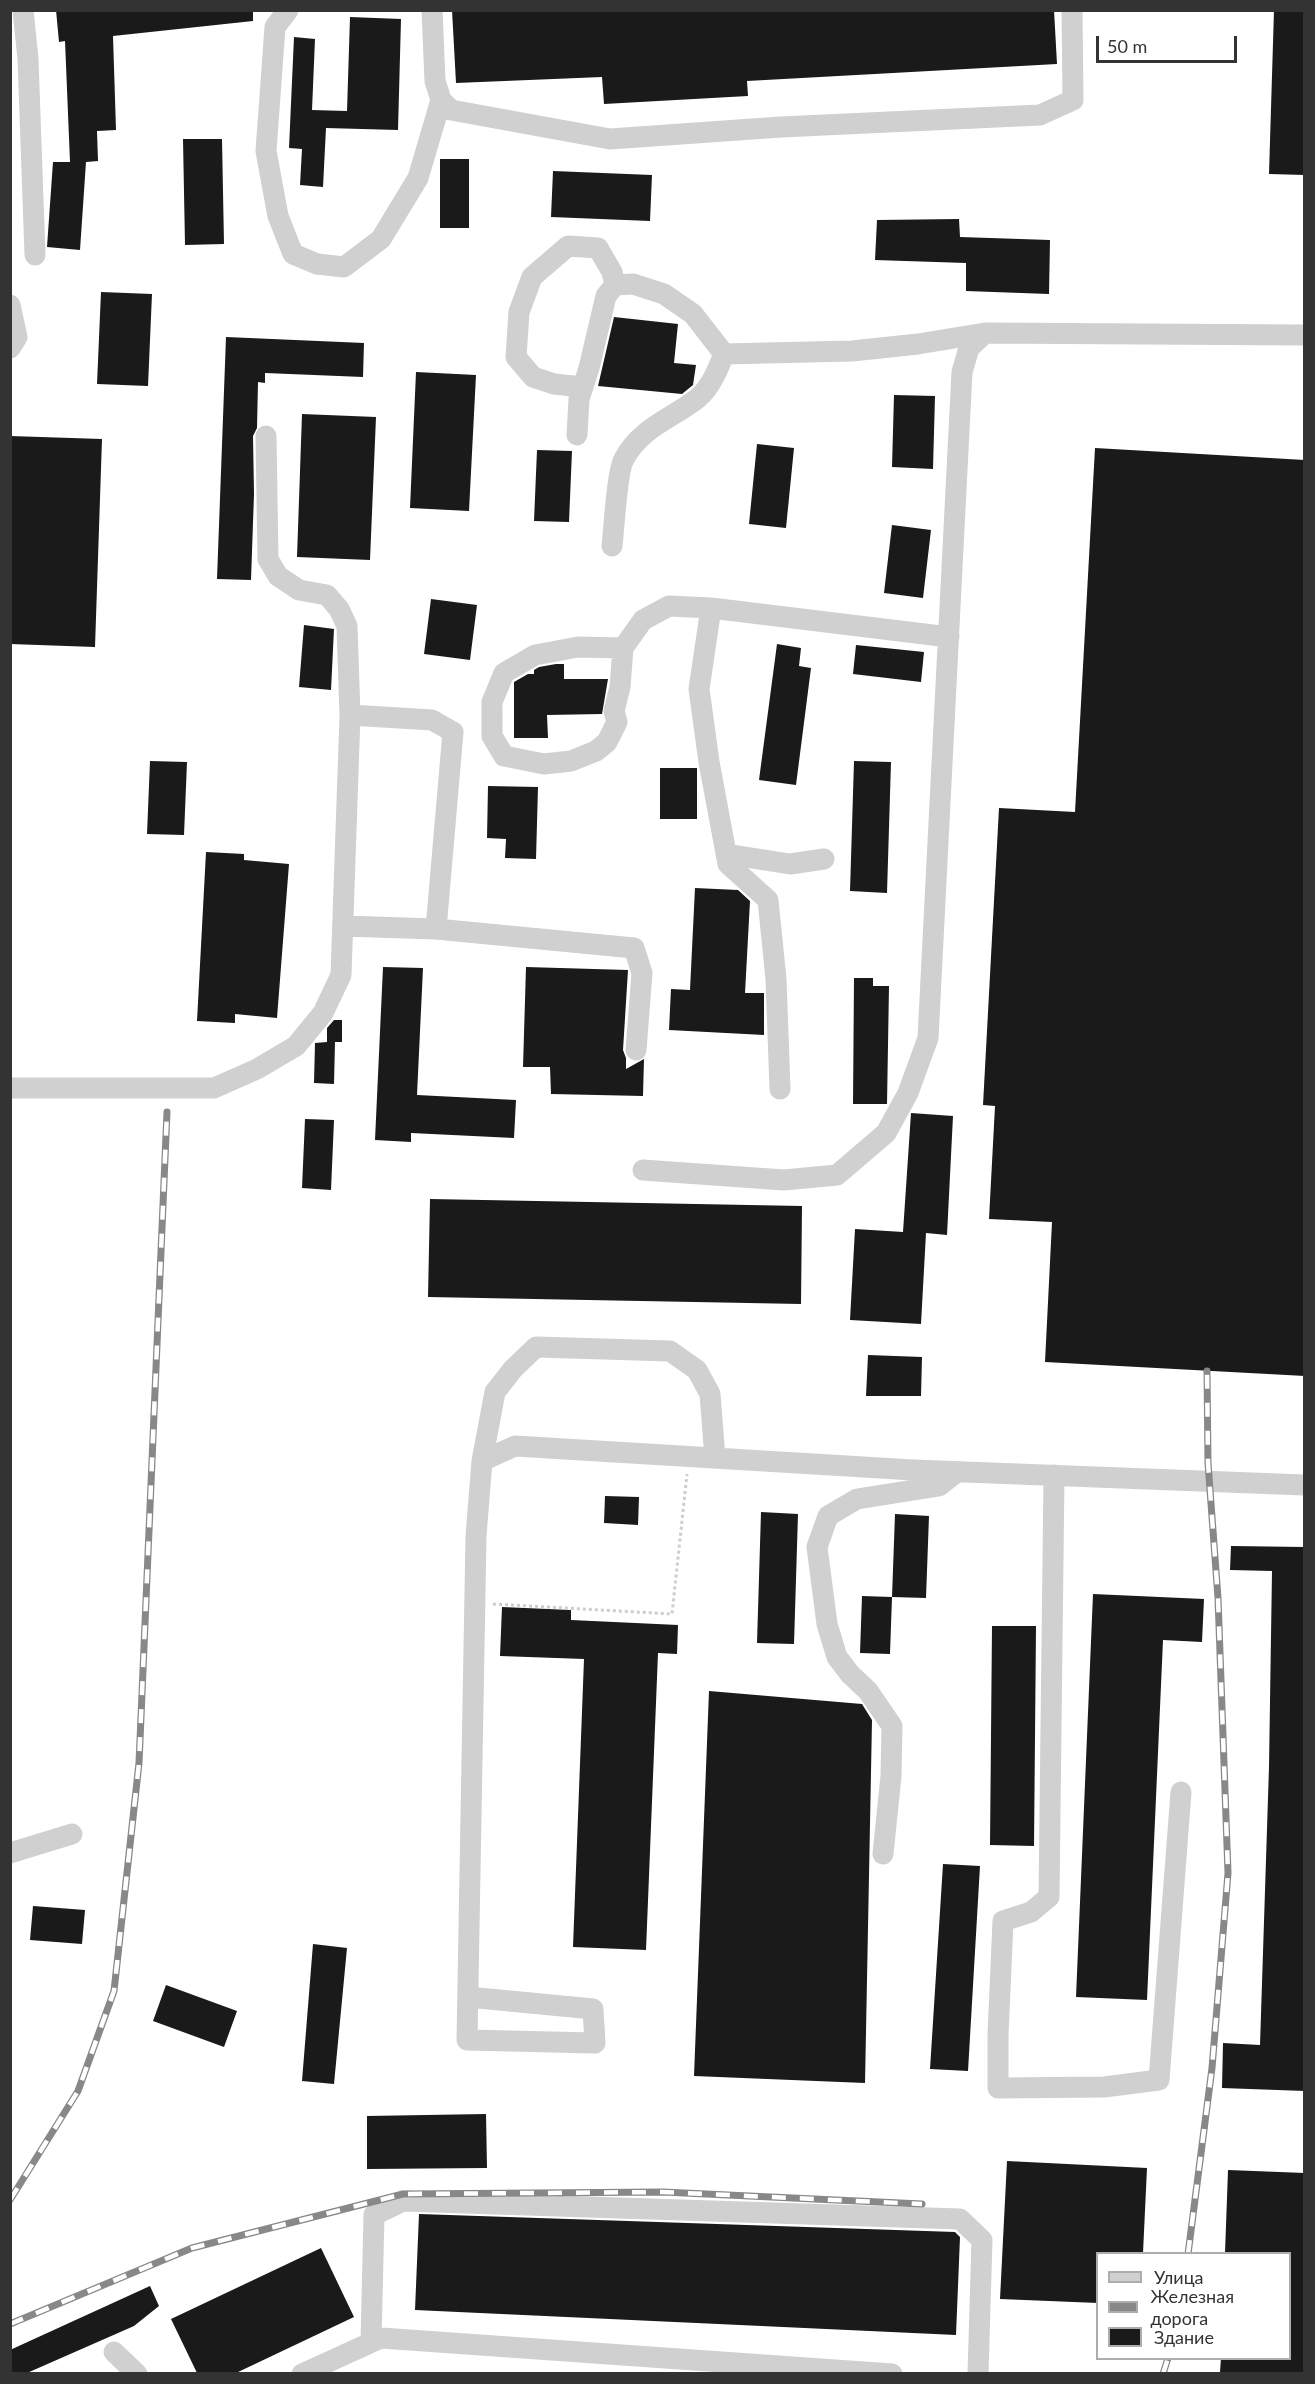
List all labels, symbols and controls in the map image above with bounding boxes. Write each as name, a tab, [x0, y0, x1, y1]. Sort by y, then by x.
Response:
scale bar	[1099, 24, 1240, 62]
text: 50 m	[1107, 35, 1147, 57]
legend	[1096, 2252, 1291, 2360]
text: Улица	[1154, 2266, 1204, 2288]
text: Железная дорога	[1150, 2285, 1234, 2329]
text: Здание	[1154, 2326, 1214, 2348]

